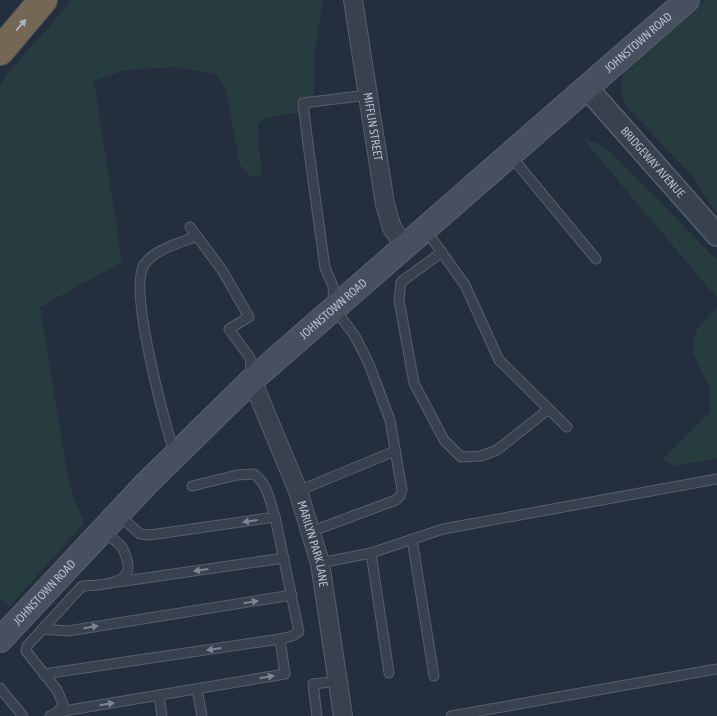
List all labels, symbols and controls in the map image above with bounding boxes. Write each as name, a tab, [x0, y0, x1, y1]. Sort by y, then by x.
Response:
street label: JOHNSTOWN ROAD	[602, 9, 675, 76]
one-way arrow	[15, 19, 26, 31]
street label: MIFFLIN STREET	[361, 91, 385, 162]
street label: BRIDGEWAY AVENUE	[618, 124, 688, 200]
street label: JOHNSTOWN ROAD	[297, 276, 370, 342]
street label: MARILYN PARK LANE	[294, 499, 330, 588]
one-way arrow	[242, 517, 258, 525]
street label: JOHNSTOWN ROAD	[10, 557, 79, 628]
one-way arrow	[193, 566, 209, 574]
one-way arrow	[244, 597, 260, 605]
one-way arrow	[83, 623, 99, 631]
one-way arrow	[206, 645, 222, 653]
one-way arrow	[259, 672, 275, 680]
one-way arrow	[99, 699, 115, 707]

